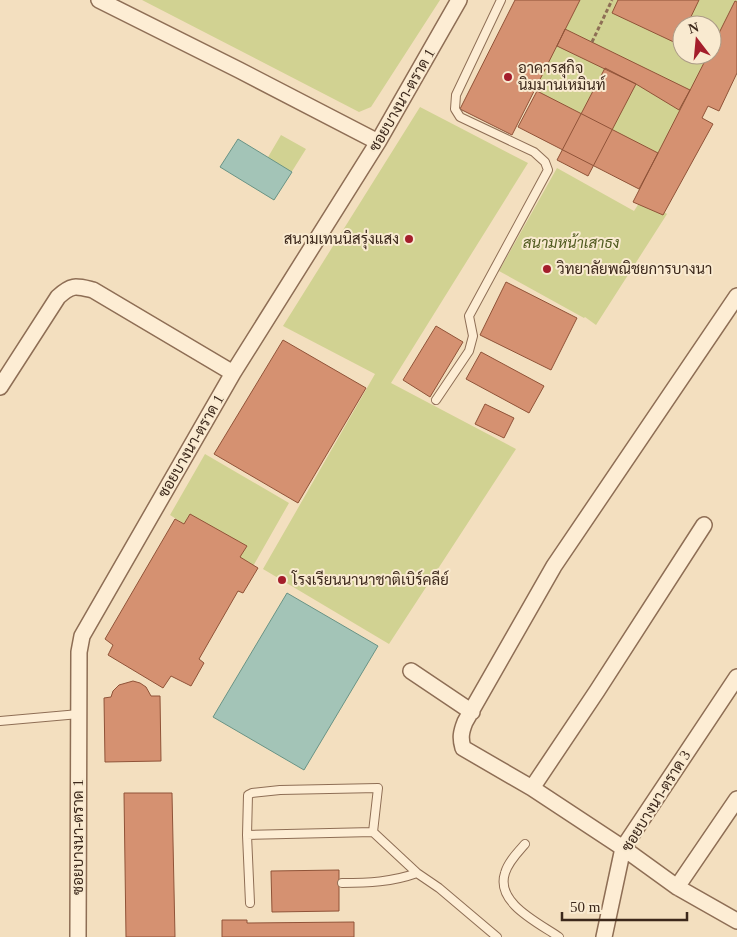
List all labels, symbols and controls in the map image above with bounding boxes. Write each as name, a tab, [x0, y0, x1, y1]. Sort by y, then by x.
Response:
north arrow	[672, 15, 722, 65]
text: N	[687, 19, 700, 37]
street label: ซอยบางนา-ตราด 1	[366, 46, 438, 154]
place label: อาคารสุกิจ นิมมานเหมินท์	[518, 59, 606, 93]
marker: อาคารสุกิจ นิมมานเหมินท์	[502, 71, 514, 83]
place label: สนามเทนนิสรุ่งแสง	[284, 229, 399, 250]
marker: สนามเทนนิสรุ่งแสง	[403, 233, 415, 245]
park label: สนามหน้าเสาธง	[523, 233, 620, 251]
place label: วิทยาลัยพณิชยการบางนา	[557, 260, 712, 277]
marker: วิทยาลัยพณิชยการบางนา	[541, 263, 553, 275]
street label: ซอยบางนา-ตราด 1	[155, 392, 227, 500]
place label: โรงเรียนนานาชาติเบิร์คลีย์	[291, 570, 449, 588]
marker: โรงเรียนนานาชาติเบิร์คลีย์	[276, 574, 288, 586]
street label: ซอยบางนา-ตราด 3	[618, 748, 694, 854]
street label: ซอยบางนา-ตราด 1	[70, 779, 86, 895]
scale bar	[562, 890, 687, 922]
text: 50 m	[570, 899, 601, 915]

